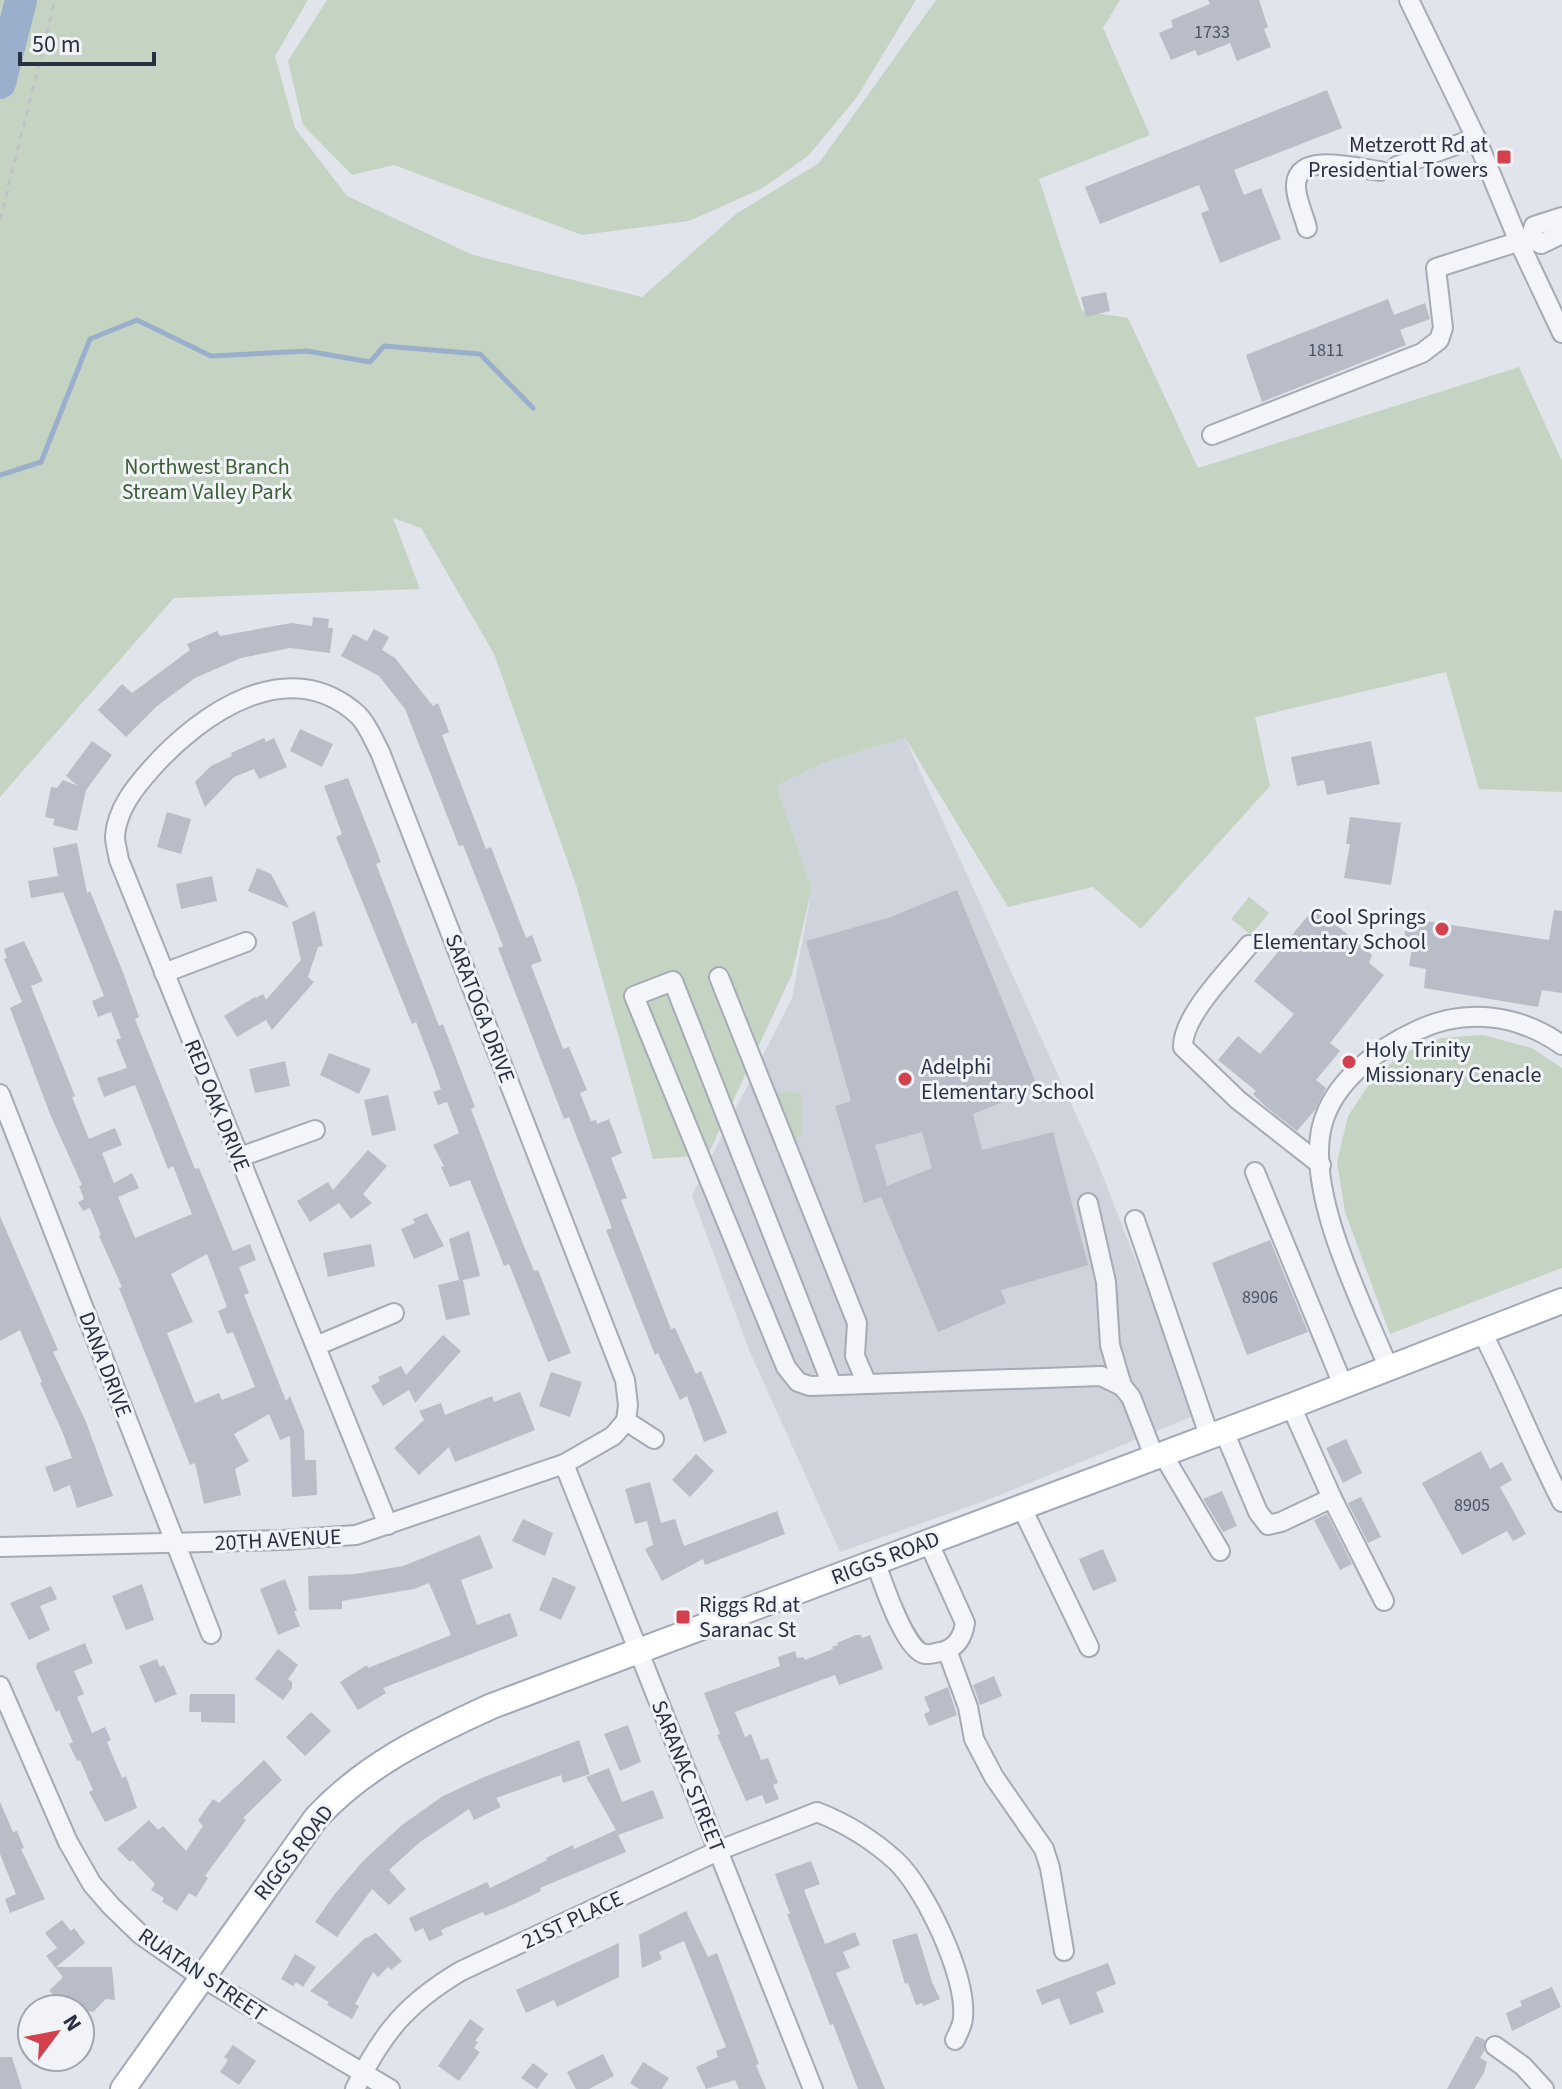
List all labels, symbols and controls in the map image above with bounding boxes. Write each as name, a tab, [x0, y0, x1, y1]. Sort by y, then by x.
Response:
scale bar	[20, 16, 154, 66]
house number: 1733	[1194, 20, 1230, 45]
text: 50 m	[32, 27, 81, 62]
place label: Metzerott Rd at Presidential Towers	[1308, 129, 1489, 186]
marker: Metzerott Rd at Presidential Towers	[1495, 148, 1513, 166]
house number: 1811	[1308, 338, 1344, 363]
park label: Northwest Branch Stream Valley Park	[122, 451, 292, 508]
place label: Cool Springs Elementary School	[1253, 901, 1426, 958]
marker: Cool Springs Elementary School	[1433, 920, 1451, 938]
street label: SARATOGA DRIVE	[437, 929, 523, 1088]
street label: RED OAK DRIVE	[176, 1034, 258, 1176]
place label: Holy Trinity Missionary Cenacle	[1365, 1034, 1541, 1091]
place label: Adelphi Elementary School	[921, 1051, 1094, 1108]
marker: Holy Trinity Missionary Cenacle	[1340, 1053, 1358, 1071]
marker: Adelphi Elementary School	[896, 1070, 914, 1088]
house number: 8906	[1242, 1285, 1278, 1310]
street label: DANA DRIVE	[70, 1307, 140, 1422]
house number: 8905	[1454, 1493, 1490, 1518]
street label: 20TH AVENUE	[214, 1521, 342, 1559]
street label: RIGGS ROAD	[826, 1523, 944, 1593]
place label: Riggs Rd at Saranac St	[699, 1589, 800, 1646]
marker: Riggs Rd at Saranac St	[674, 1608, 692, 1626]
street label: SARANAC STREET	[643, 1695, 733, 1857]
street label: RIGGS ROAD	[246, 1798, 341, 1907]
street label: 21ST PLACE	[517, 1882, 628, 1957]
street label: RUATAN STREET	[132, 1920, 273, 2030]
north arrow	[16, 1993, 96, 2073]
text: N	[55, 2008, 90, 2038]

